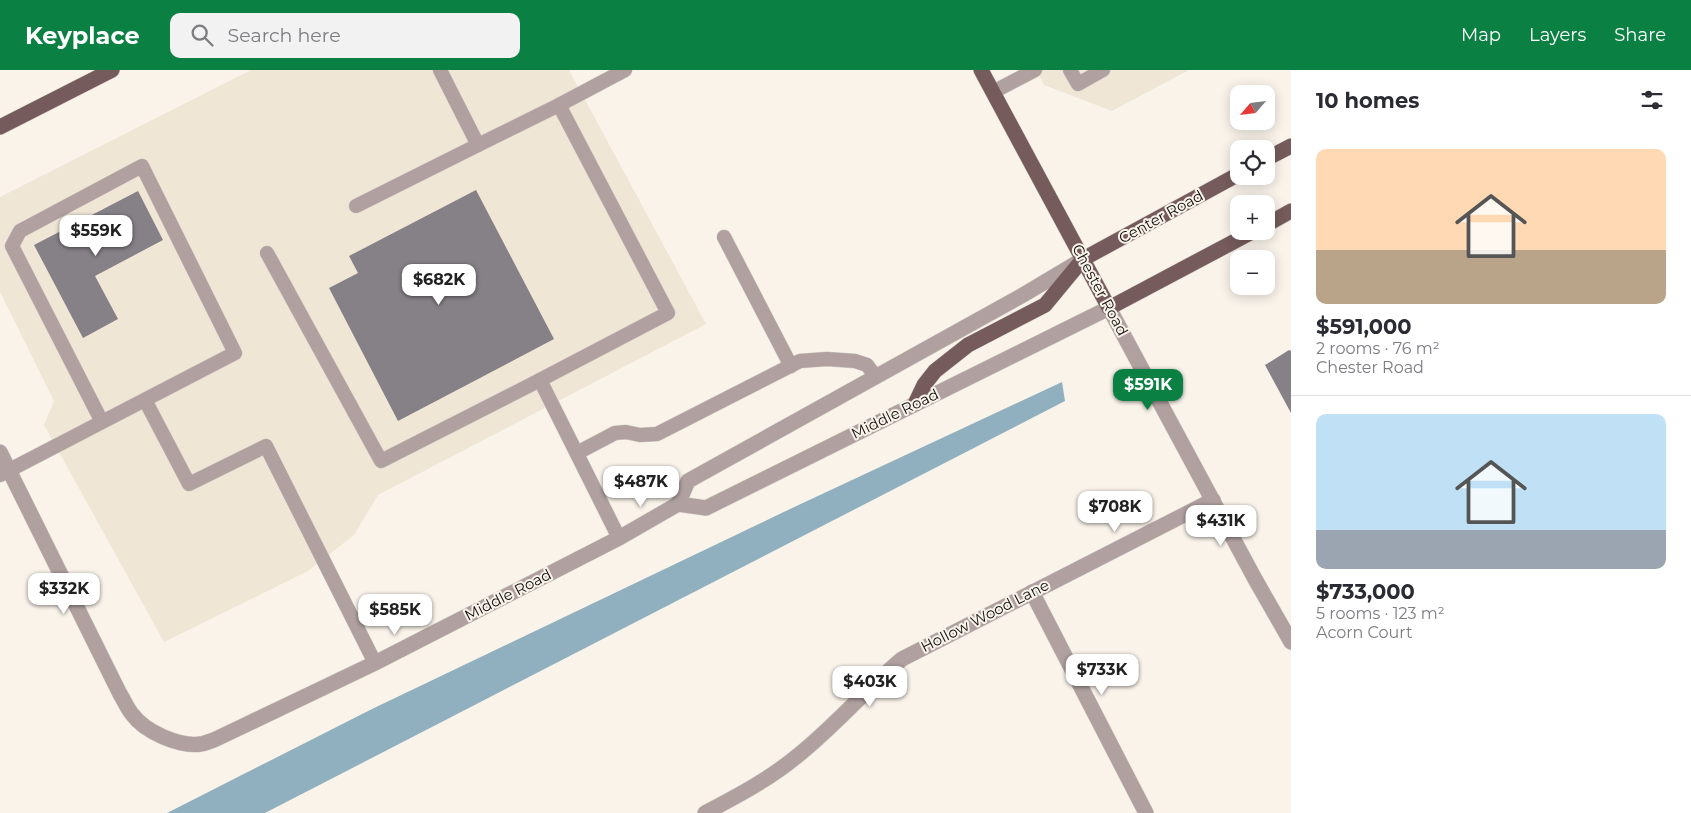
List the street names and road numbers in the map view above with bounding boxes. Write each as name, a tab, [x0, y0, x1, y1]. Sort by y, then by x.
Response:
street label: Center Road	[1115, 186, 1206, 248]
street label: Chester Road	[1068, 241, 1133, 339]
street label: Middle Road	[848, 384, 942, 443]
street label: Middle Road	[461, 565, 554, 625]
street label: Hollow Wood Lane	[917, 575, 1052, 656]

